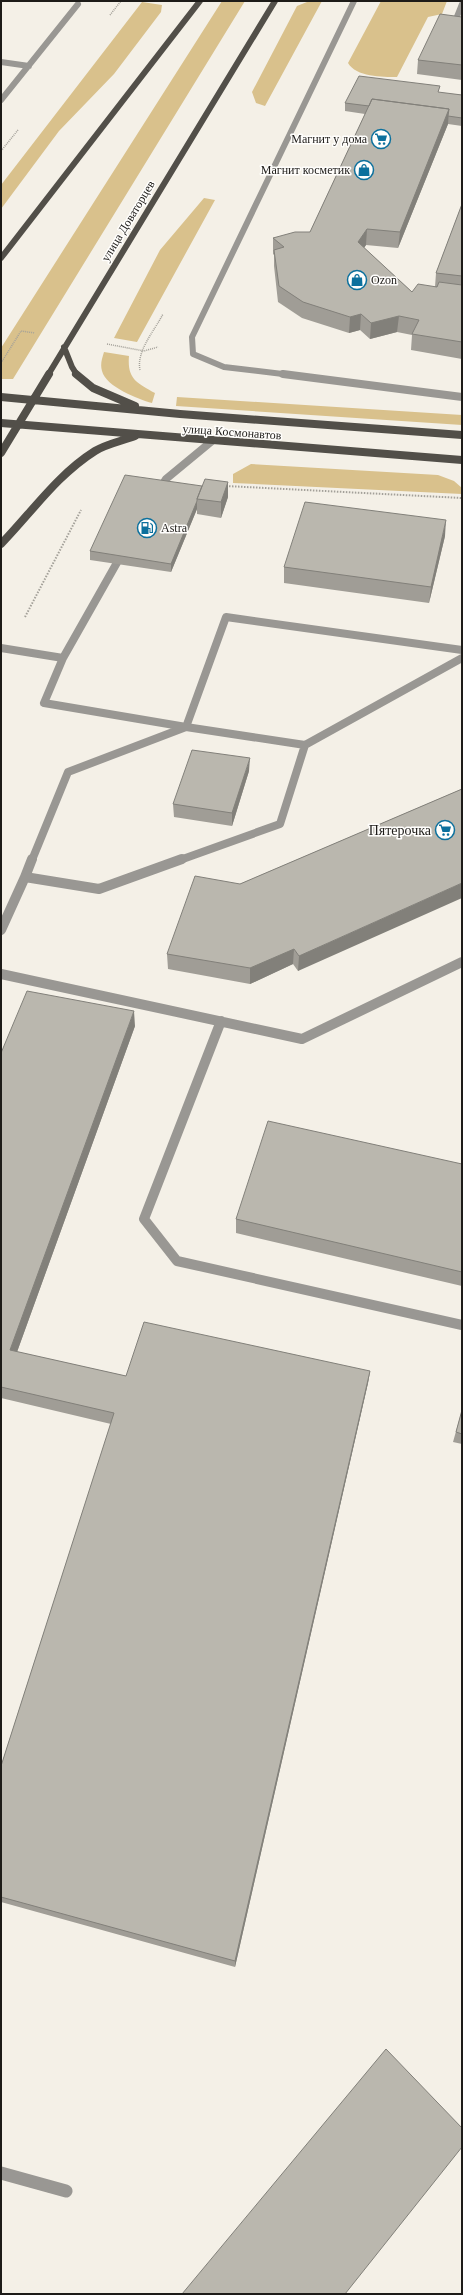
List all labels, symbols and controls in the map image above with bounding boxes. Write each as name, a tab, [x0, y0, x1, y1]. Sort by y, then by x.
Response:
supermarket icon: Магнит у дома	[370, 128, 392, 150]
place label: Магнит у дома	[291, 132, 368, 146]
shop icon: Магнит косметик	[353, 159, 375, 181]
place label: Магнит косметик	[261, 163, 350, 177]
street label: улица Доваторцев	[98, 178, 158, 264]
shop icon: Ozon	[346, 269, 368, 291]
place label: Ozon	[371, 273, 397, 287]
street label: улица Космонавтов	[182, 422, 282, 442]
fuel station icon: Astra	[136, 517, 158, 539]
place label: Astra	[161, 521, 188, 535]
supermarket icon: Пятерочка	[434, 819, 456, 841]
place label: Пятерочка	[369, 823, 432, 838]

